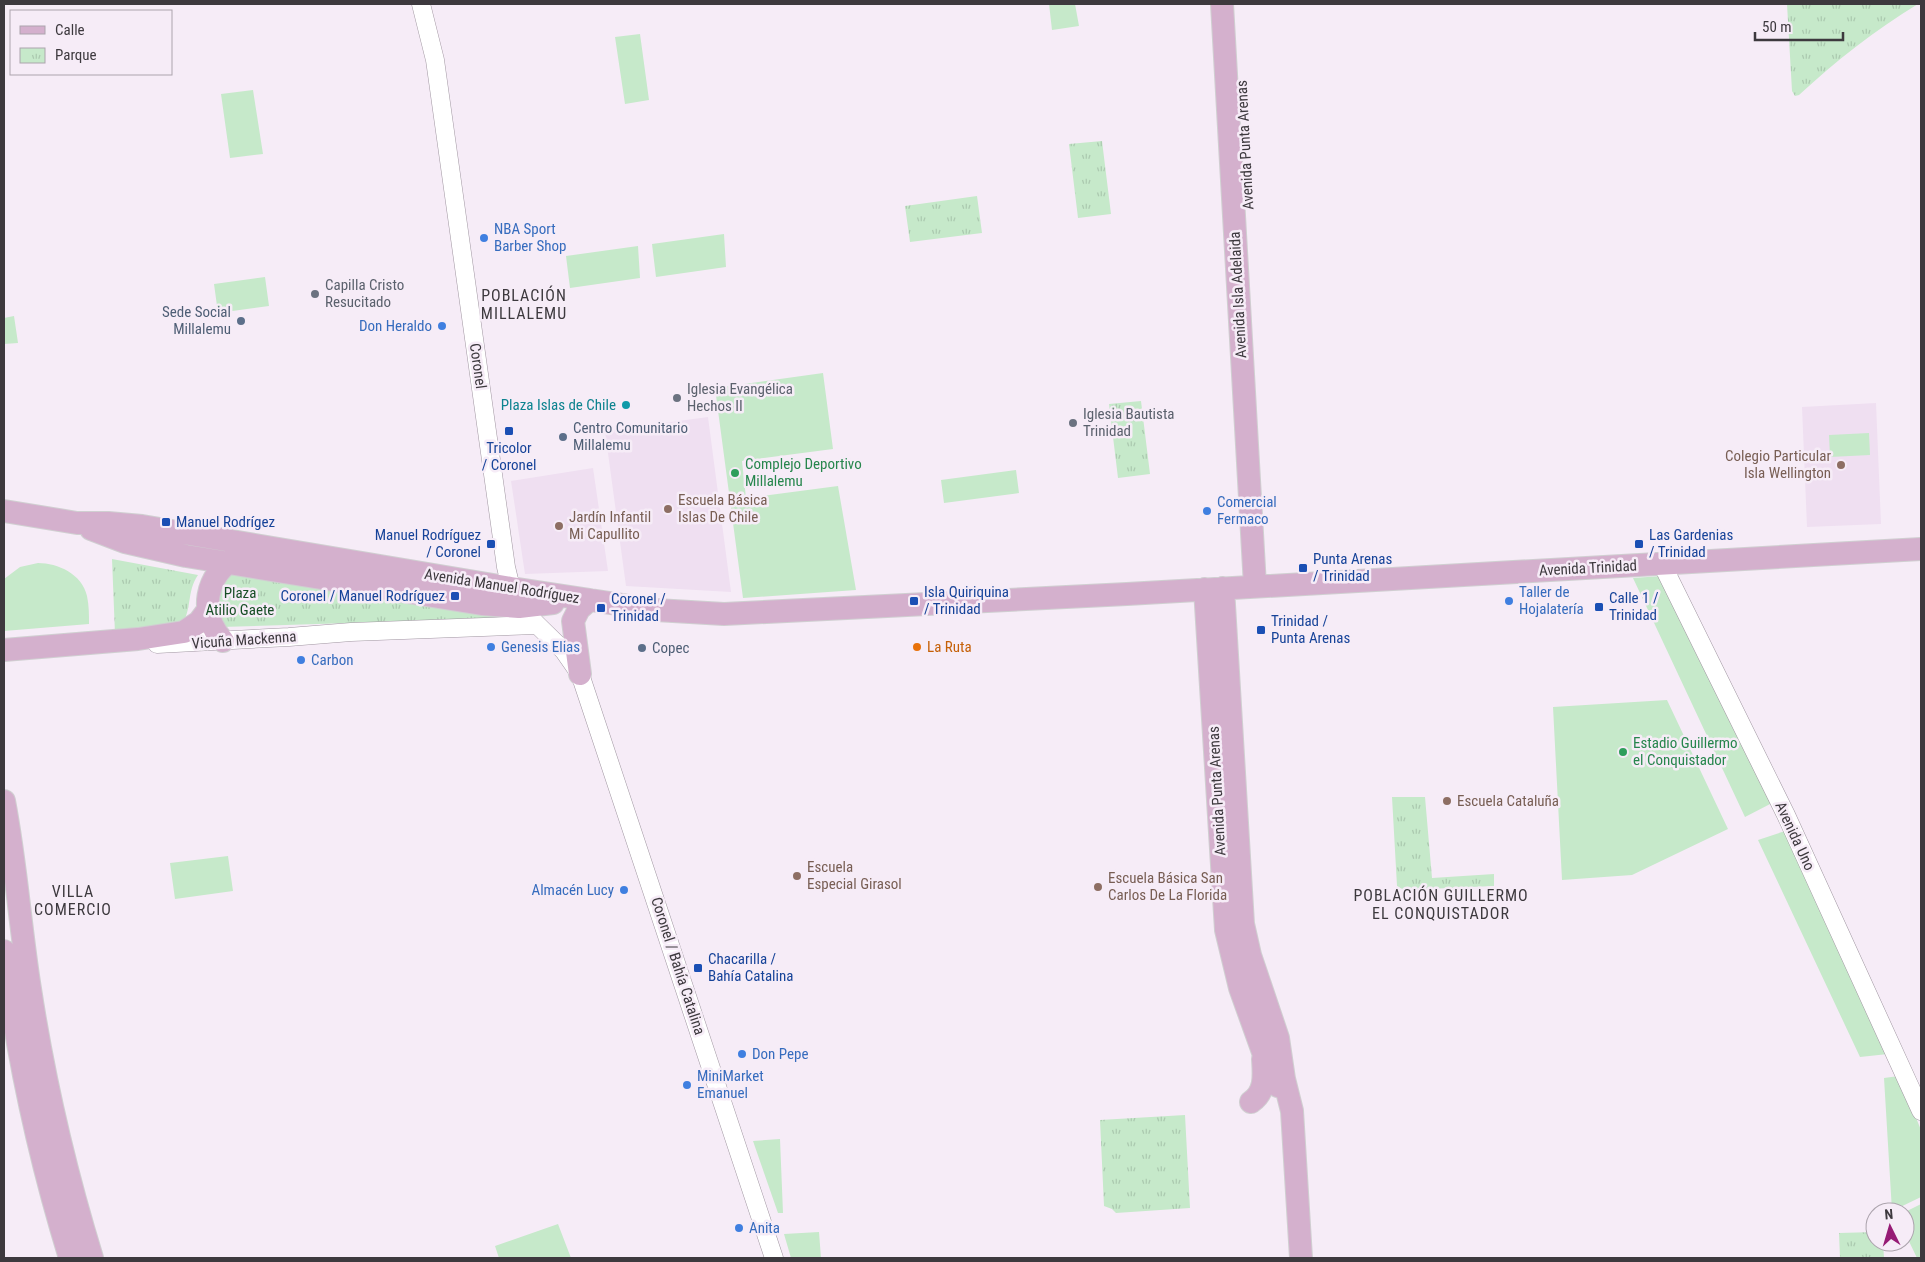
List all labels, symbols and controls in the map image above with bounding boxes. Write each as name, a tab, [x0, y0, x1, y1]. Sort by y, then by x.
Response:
legend	[10, 10, 172, 75]
scale bar	[1755, 10, 1842, 42]
text: 50 m	[1762, 18, 1792, 36]
text: Calle	[55, 21, 85, 39]
text: Parque	[55, 46, 97, 64]
street label: Avenida Punta Arenas	[1233, 80, 1257, 210]
place label: NBA Sport Barber Shop	[494, 220, 566, 255]
street label: Avenida Isla Adelaida	[1226, 231, 1250, 359]
marker: NBA Sport Barber Shop	[478, 232, 490, 244]
place label: Capilla Cristo Resucitado	[325, 276, 404, 311]
district label: POBLACIÓN MILLALEMU	[481, 285, 567, 323]
marker: Capilla Cristo Resucitado	[309, 288, 321, 300]
place label: Sede Social Millalemu	[162, 303, 231, 338]
marker: Sede Social Millalemu	[235, 315, 247, 327]
place label: Don Heraldo	[359, 317, 432, 335]
marker: Don Heraldo	[436, 320, 448, 332]
street label: Coronel	[466, 342, 490, 390]
place label: Iglesia Evangélica Hechos II	[687, 380, 793, 415]
marker: Iglesia Evangélica Hechos II	[671, 392, 683, 404]
place label: Plaza Islas de Chile	[501, 396, 616, 414]
marker: Plaza Islas de Chile	[620, 399, 632, 411]
place label: Iglesia Bautista Trinidad	[1083, 405, 1175, 440]
marker: Iglesia Bautista Trinidad	[1067, 417, 1079, 429]
place label: Centro Comunitario Millalemu	[573, 419, 688, 454]
marker: Tricolor / Coronel	[503, 425, 515, 437]
marker: Centro Comunitario Millalemu	[557, 431, 569, 443]
place label: Tricolor / Coronel	[482, 439, 536, 474]
place label: Colegio Particular Isla Wellington	[1725, 447, 1831, 482]
place label: Complejo Deportivo Millalemu	[745, 455, 862, 490]
marker: Colegio Particular Isla Wellington	[1835, 459, 1847, 471]
marker: Complejo Deportivo Millalemu	[729, 467, 741, 479]
place label: Escuela Básica Islas De Chile	[678, 491, 767, 526]
place label: Comercial Fermaco	[1217, 493, 1277, 528]
marker: Escuela Básica Islas De Chile	[662, 503, 674, 515]
marker: Comercial Fermaco	[1201, 505, 1213, 517]
place label: Jardín Infantil Mi Capullito	[569, 508, 651, 543]
place label: Manuel Rodrígez	[176, 513, 275, 531]
marker: Manuel Rodrígez	[160, 516, 172, 528]
marker: Jardín Infantil Mi Capullito	[553, 520, 565, 532]
place label: Manuel Rodríguez / Coronel	[375, 526, 481, 561]
place label: Las Gardenias / Trinidad	[1649, 526, 1733, 561]
marker: Manuel Rodríguez / Coronel	[485, 538, 497, 550]
marker: Las Gardenias / Trinidad	[1633, 538, 1645, 550]
place label: Punta Arenas / Trinidad	[1313, 550, 1392, 585]
street label: Avenida Trinidad	[1539, 556, 1637, 580]
marker: Punta Arenas / Trinidad	[1297, 562, 1309, 574]
street label: Avenida Manuel Rodríguez	[423, 565, 581, 607]
place label: Isla Quiriquina / Trinidad	[924, 583, 1009, 618]
place label: Taller de Hojalatería	[1519, 583, 1584, 618]
park label: Plaza Atilio Gaete	[206, 584, 274, 619]
place label: Coronel / Manuel Rodríguez	[281, 587, 445, 605]
place label: Calle 1 / Trinidad	[1609, 589, 1659, 624]
marker: Coronel / Manuel Rodríguez	[449, 590, 461, 602]
place label: Coronel / Trinidad	[611, 590, 666, 625]
marker: Isla Quiriquina / Trinidad	[908, 595, 920, 607]
marker: Taller de Hojalatería	[1503, 595, 1515, 607]
marker: Calle 1 / Trinidad	[1593, 601, 1605, 613]
marker: Coronel / Trinidad	[595, 602, 607, 614]
place label: Trinidad / Punta Arenas	[1271, 612, 1350, 647]
marker: Trinidad / Punta Arenas	[1255, 624, 1267, 636]
street label: Vicuña Mackenna	[191, 627, 297, 653]
place label: Genesis Elias	[501, 638, 580, 656]
place label: La Ruta	[927, 638, 972, 656]
place label: Copec	[652, 639, 689, 657]
marker: Genesis Elias	[485, 641, 497, 653]
marker: La Ruta	[911, 641, 923, 653]
marker: Copec	[636, 642, 648, 654]
place label: Carbon	[311, 651, 353, 669]
marker: Carbon	[295, 654, 307, 666]
street label: Avenida Punta Arenas	[1205, 726, 1229, 856]
place label: Estadio Guillermo el Conquistador	[1633, 734, 1738, 769]
marker: Estadio Guillermo el Conquistador	[1617, 746, 1629, 758]
place label: Escuela Cataluña	[1457, 792, 1559, 810]
marker: Escuela Cataluña	[1441, 795, 1453, 807]
street label: Avenida Uno	[1771, 799, 1819, 873]
place label: Escuela Especial Girasol	[807, 858, 902, 893]
place label: Escuela Básica San Carlos De La Florida	[1108, 869, 1227, 904]
marker: Escuela Especial Girasol	[791, 870, 803, 882]
place label: Almacén Lucy	[532, 881, 614, 899]
marker: Escuela Básica San Carlos De La Florida	[1092, 881, 1104, 893]
district label: VILLA COMERCIO	[34, 882, 112, 919]
marker: Almacén Lucy	[618, 884, 630, 896]
district label: POBLACIÓN GUILLERMO EL CONQUISTADOR	[1353, 885, 1529, 923]
street label: Coronel / Bahía Catalina	[647, 895, 709, 1037]
place label: Chacarilla / Bahía Catalina	[708, 950, 793, 985]
marker: Chacarilla / Bahía Catalina	[692, 962, 704, 974]
place label: Don Pepe	[752, 1045, 808, 1063]
marker: Don Pepe	[736, 1048, 748, 1060]
place label: MiniMarket Emanuel	[697, 1067, 764, 1102]
marker: MiniMarket Emanuel	[681, 1079, 693, 1091]
north arrow	[1865, 1202, 1915, 1252]
text: N	[1884, 1206, 1894, 1222]
place label: Anita	[749, 1219, 780, 1237]
marker: Anita	[733, 1222, 745, 1234]

